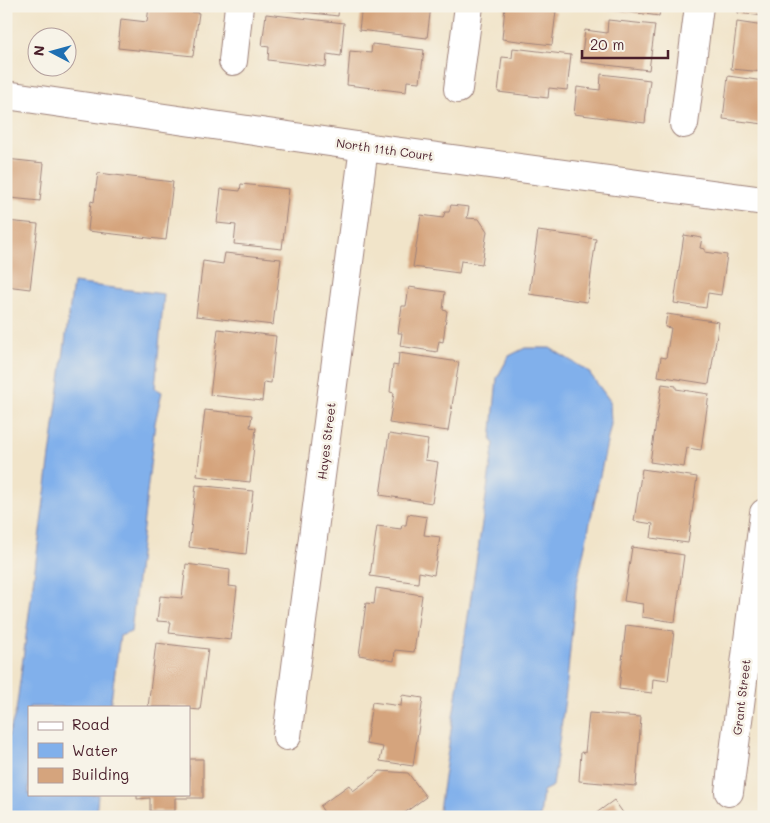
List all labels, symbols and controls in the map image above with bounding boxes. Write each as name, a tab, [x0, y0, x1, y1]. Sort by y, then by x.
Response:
north arrow	[28, 28, 78, 78]
scale bar	[582, 28, 669, 60]
text: 20 m	[590, 34, 624, 54]
text: N	[29, 44, 49, 57]
street label: North 11th Court	[335, 134, 435, 164]
street label: Hayes Street	[313, 402, 339, 480]
street label: Grant Street	[728, 658, 754, 736]
legend	[28, 706, 190, 796]
text: Road	[72, 714, 109, 734]
text: Water	[72, 740, 118, 760]
text: Building	[72, 764, 129, 784]

